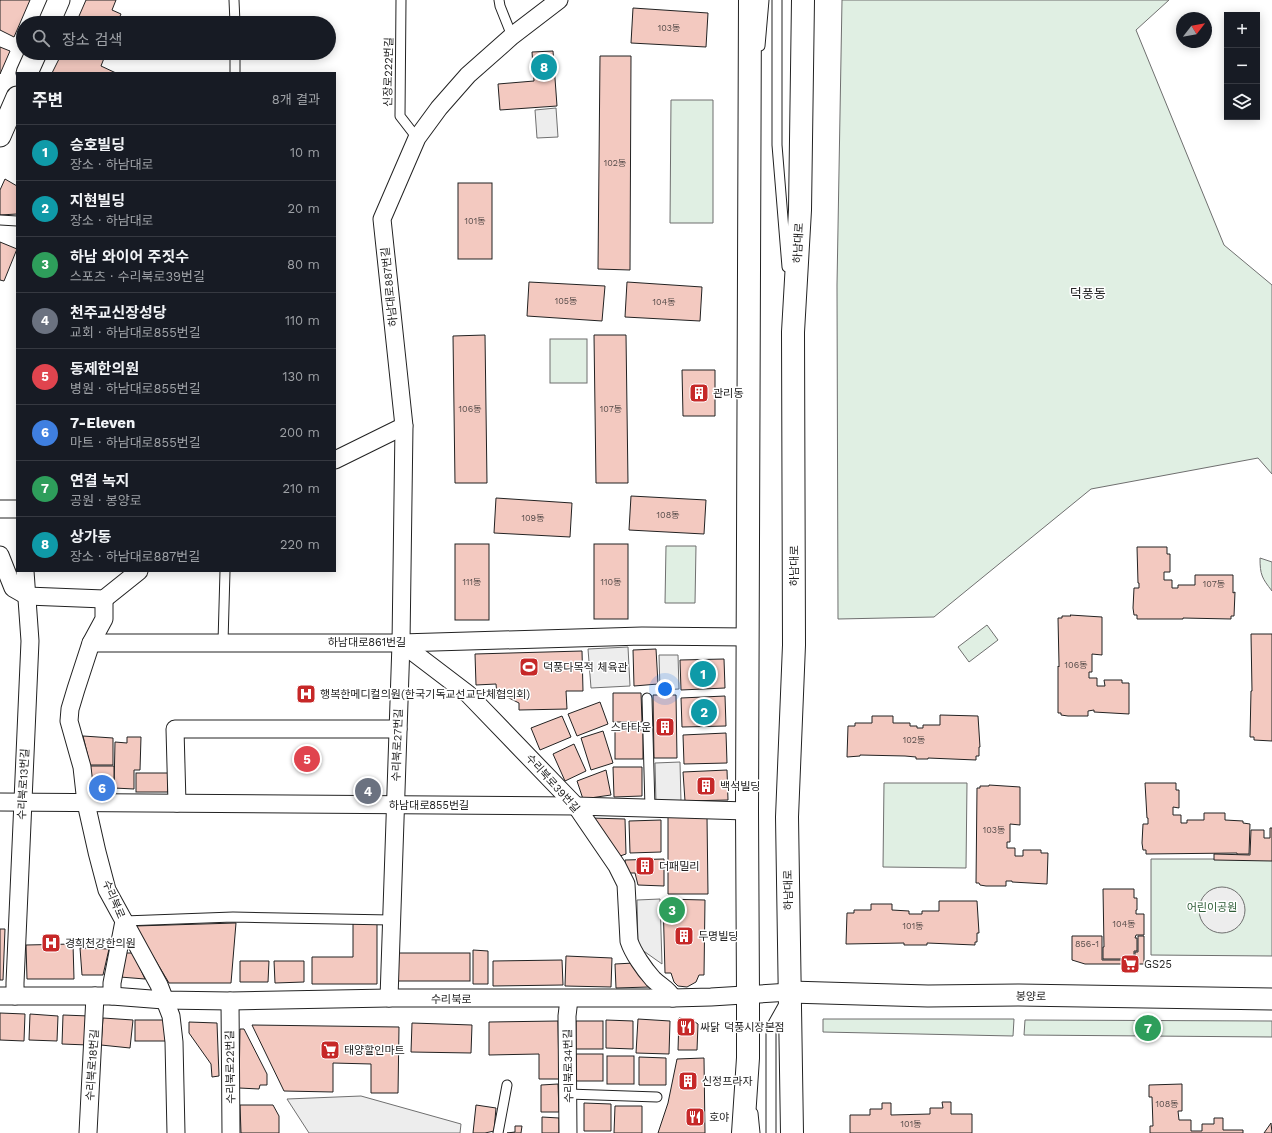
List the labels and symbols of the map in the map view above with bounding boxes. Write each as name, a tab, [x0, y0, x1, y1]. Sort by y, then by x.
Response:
north arrow	[1176, 12, 1212, 48]
house number: 103동	[658, 23, 680, 33]
street label: 신장로222번길	[381, 37, 396, 107]
pin: 8	[531, 52, 557, 82]
house number: 102동	[604, 158, 626, 168]
house number: 101동	[465, 216, 485, 226]
street label: 하남대로	[791, 222, 806, 264]
street label: 하남대로887번길	[379, 246, 400, 327]
district label: 덕풍동	[1070, 286, 1106, 301]
house number: 105동	[555, 296, 577, 306]
house number: 104동	[653, 297, 675, 307]
building icon: 관리동	[688, 382, 710, 404]
place label: 관리동	[713, 387, 743, 400]
house number: 106동	[459, 404, 481, 414]
house number: 107동	[600, 404, 622, 414]
house number: 108동	[657, 510, 679, 520]
house number: 109동	[522, 513, 544, 523]
street label: 하남대로	[788, 546, 801, 586]
house number: 111동	[463, 577, 481, 587]
house number: 110동	[601, 577, 621, 587]
house number: 107동	[1203, 579, 1225, 589]
street label: 하남대로861번길	[328, 636, 406, 649]
sports icon: 덕풍다목적 체육관	[518, 656, 540, 678]
pin: 1	[690, 659, 716, 689]
house number: 106동	[1065, 660, 1087, 670]
place label: 덕풍다목적 체육관	[543, 661, 628, 674]
your location	[655, 679, 675, 699]
hospital icon: 행복한메디컬의원(한국기독교선교단체협의회)	[295, 683, 317, 705]
place label: 행복한메디컬의원(한국기독교선교단체협의회)	[320, 688, 530, 701]
pin: 2	[691, 697, 717, 727]
street label: 수리북로27번길	[390, 708, 405, 782]
building icon: 스타타운	[654, 716, 676, 738]
place label: 스타타운	[611, 721, 651, 734]
house number: 102동	[903, 735, 925, 745]
pin: 5	[294, 744, 320, 774]
street label: 수리북로13번길	[15, 748, 32, 820]
street label: 수리북로39번길	[523, 752, 582, 815]
pin: 6	[89, 773, 115, 803]
building icon: 백석빌딩	[695, 775, 717, 797]
pin: 4	[355, 776, 381, 806]
place label: 백석빌딩	[720, 780, 760, 793]
street label: 하남대로855번길	[389, 799, 469, 812]
house number: 103동	[983, 825, 1005, 835]
building icon: 더패밀리	[634, 855, 656, 877]
place label: 더패밀리	[659, 860, 699, 873]
street label: 하남대로	[782, 870, 795, 910]
street label: 수리북로	[100, 878, 127, 920]
pin: 3	[659, 895, 685, 925]
park label: 어린이공원	[1187, 901, 1237, 914]
house number: 104동	[1113, 919, 1135, 929]
house number: 101동	[903, 921, 923, 931]
building icon: 두명빌딩	[673, 925, 695, 947]
place label: 두명빌딩	[698, 930, 738, 943]
hospital icon: 경희천강한의원	[40, 932, 62, 954]
place label: 경희천강한의원	[65, 937, 136, 950]
house number: 856-1	[1075, 939, 1099, 949]
supermarket icon: GS25	[1119, 953, 1141, 975]
place label: GS25	[1144, 958, 1172, 971]
street label: 봉양로	[1016, 990, 1046, 1003]
street label: 수리북로	[431, 993, 471, 1006]
pin: 7	[1135, 1013, 1161, 1043]
restaurant icon: 싸닭 덕풍시장본점	[675, 1016, 697, 1038]
place label: 싸닭 덕풍시장본점	[700, 1021, 785, 1034]
street label: 수리북로18번길	[84, 1029, 101, 1101]
street label: 수리북로34번길	[561, 1029, 576, 1103]
street label: 수리북로22번길	[223, 1030, 238, 1104]
supermarket icon: 태양할인마트	[319, 1039, 341, 1061]
place label: 태양할인마트	[344, 1044, 405, 1057]
building icon: 신정프라자	[677, 1070, 699, 1092]
place label: 신정프라자	[702, 1075, 753, 1088]
house number: 108동	[1156, 1099, 1178, 1109]
restaurant icon: 호야	[684, 1106, 706, 1128]
place label: 호야	[709, 1111, 729, 1124]
house number: 101동	[901, 1119, 921, 1129]

